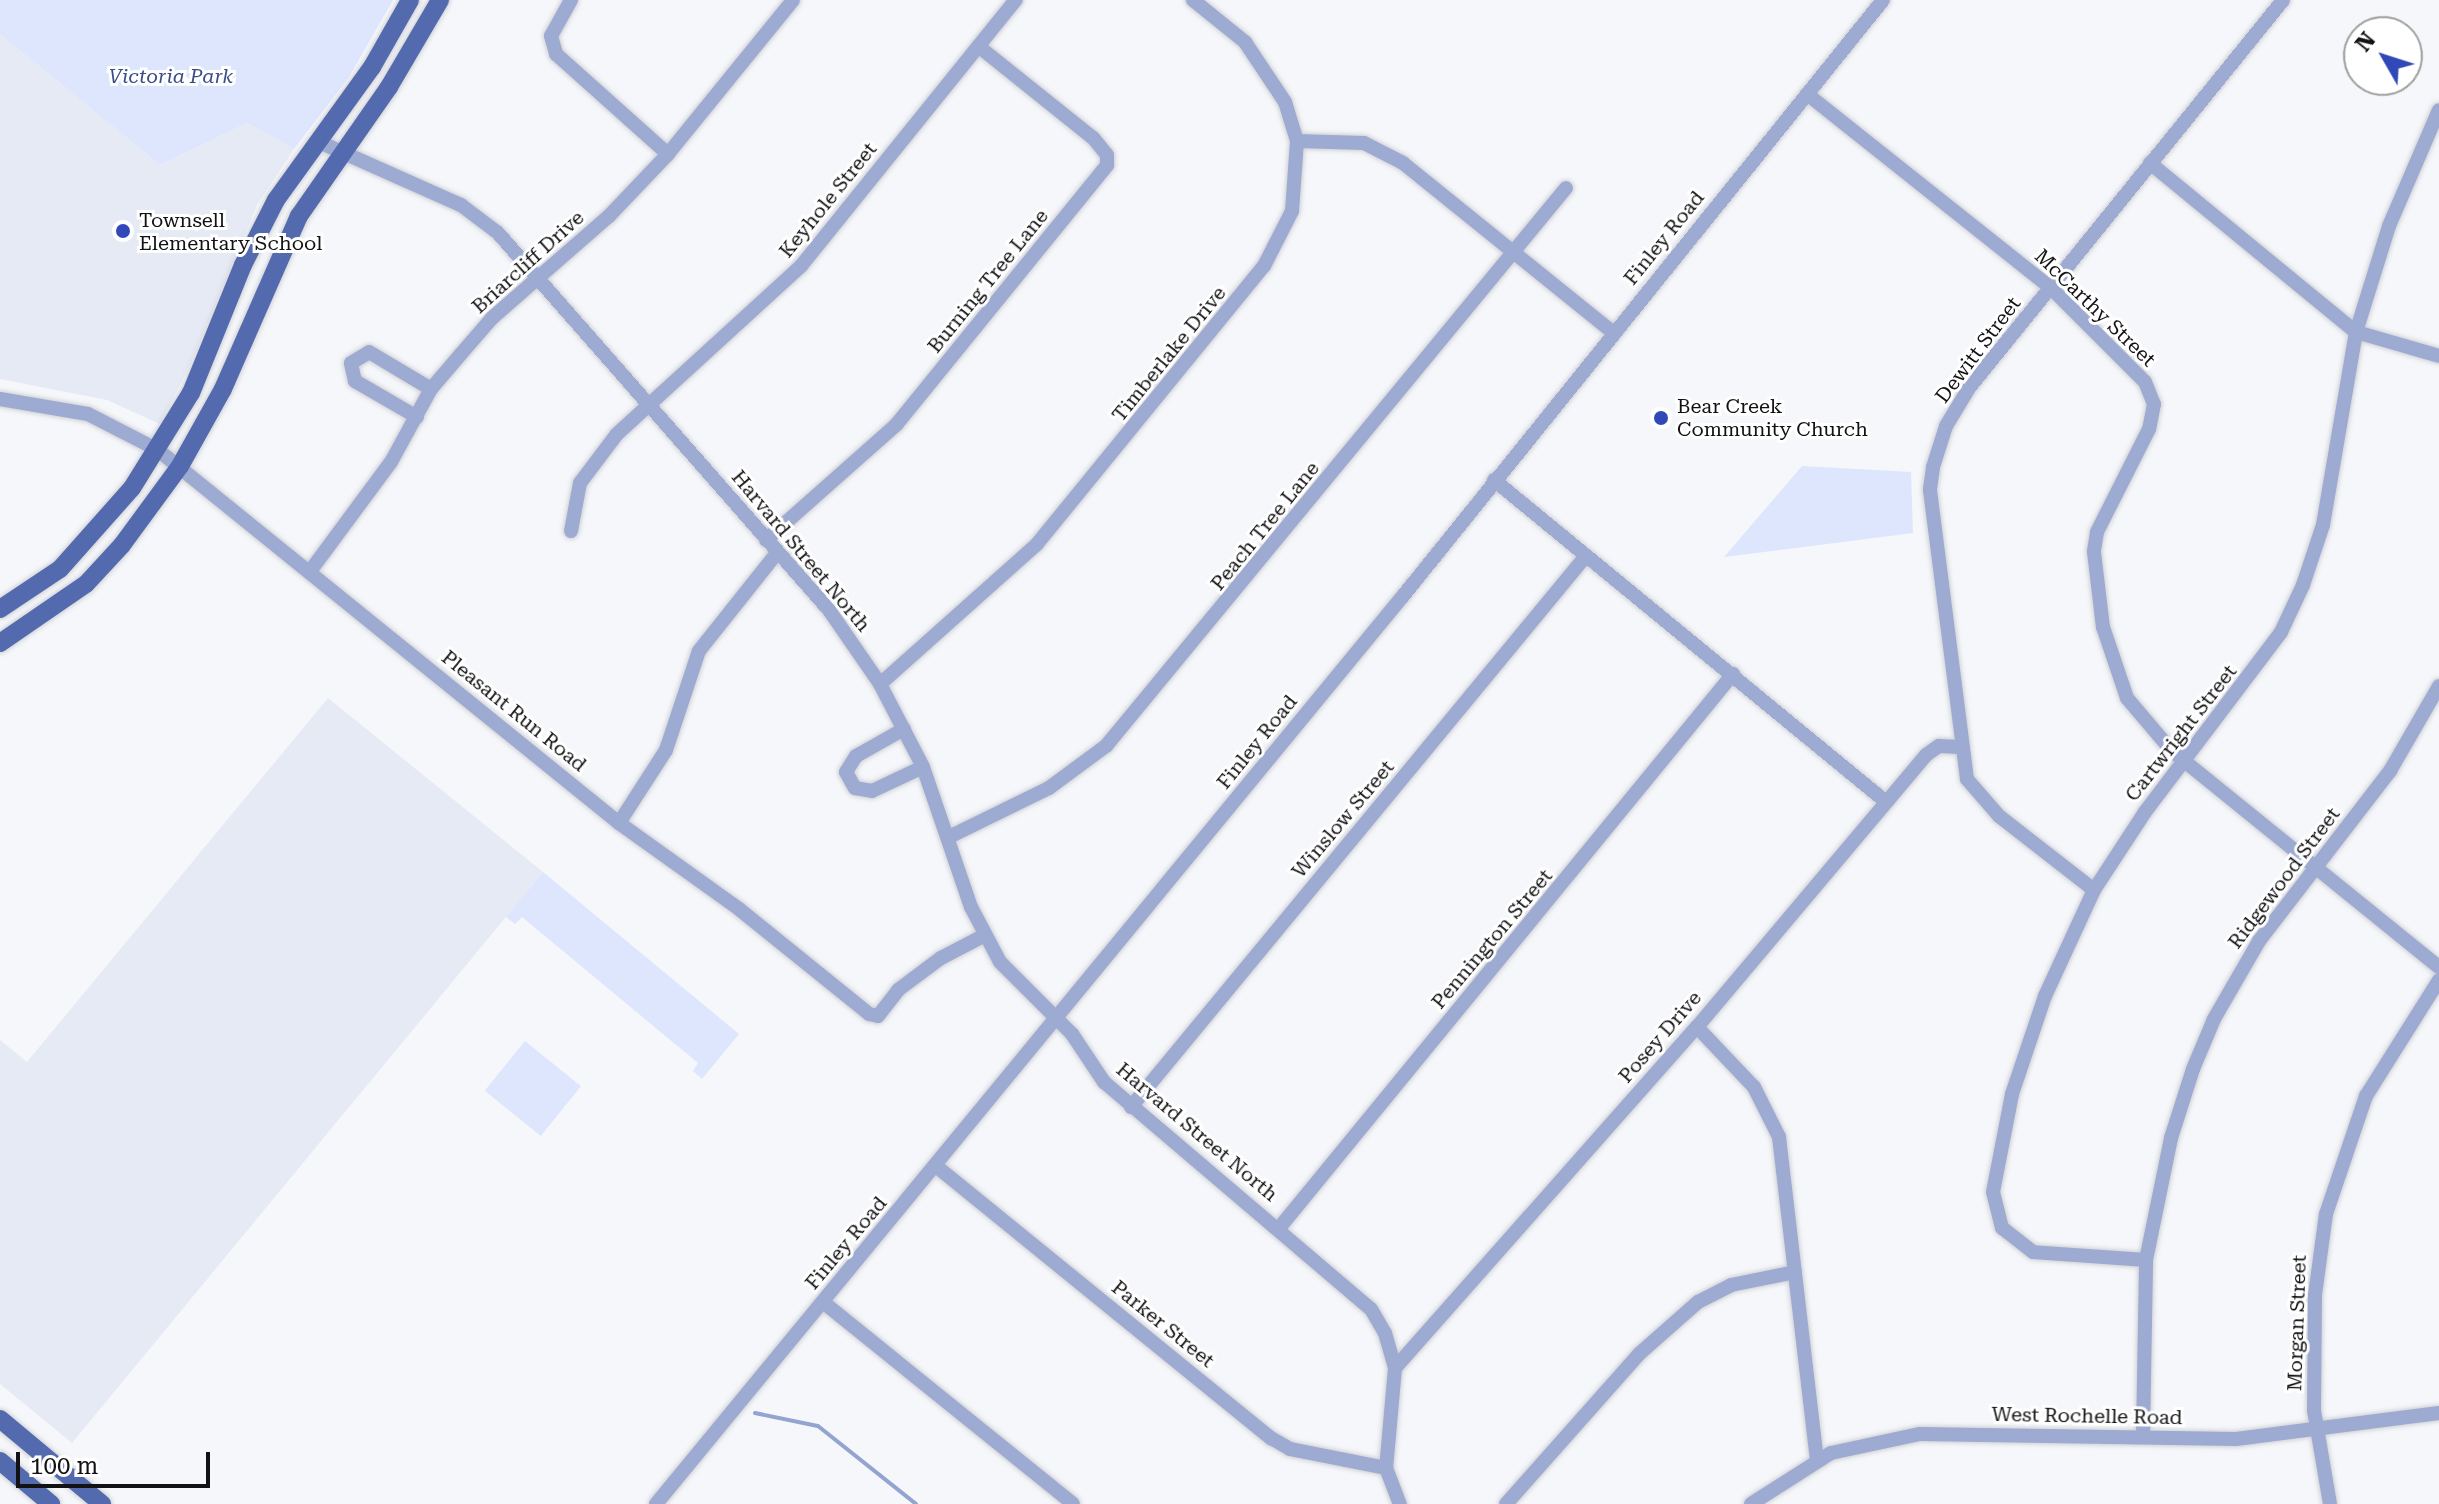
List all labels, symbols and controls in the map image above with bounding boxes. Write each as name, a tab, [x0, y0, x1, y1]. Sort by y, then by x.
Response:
north arrow	[2343, 16, 2423, 96]
text: N	[2350, 27, 2381, 56]
park label: Victoria Park	[109, 64, 233, 88]
street label: Keyhole Street	[774, 137, 882, 263]
street label: Finley Road	[1619, 186, 1709, 290]
street label: Burning Tree Lane	[923, 204, 1053, 358]
street label: Briarcliff Drive	[467, 205, 589, 319]
place label: Townsell Elementary School	[139, 208, 322, 255]
marker: Townsell Elementary School	[114, 222, 132, 240]
street label: McCarthy Street	[2030, 244, 2160, 372]
street label: Timberlake Drive	[1107, 281, 1231, 427]
street label: Dewitt Street	[1930, 292, 2026, 408]
place label: Bear Creek Community Church	[1677, 394, 1868, 441]
marker: Bear Creek Community Church	[1652, 409, 1670, 427]
street label: Peach Tree Lane	[1206, 457, 1324, 595]
street label: Harvard Street North	[726, 465, 876, 637]
street label: Pleasant Run Road	[437, 645, 591, 777]
street label: Cartwright Street	[2120, 660, 2242, 806]
street label: Finley Road	[1212, 690, 1302, 794]
street label: Winslow Street	[1287, 755, 1399, 883]
street label: Ridgewood Street	[2223, 803, 2345, 953]
street label: Pennington Street	[1427, 864, 1557, 1014]
street label: Posey Drive	[1614, 986, 1706, 1088]
street label: Harvard Street North	[1111, 1057, 1283, 1207]
street label: Finley Road	[800, 1192, 892, 1294]
street label: Morgan Street	[2283, 1254, 2311, 1392]
street label: Parker Street	[1107, 1275, 1219, 1373]
street label: West Rochelle Road	[1991, 1402, 2183, 1430]
scale bar	[20, 1436, 214, 1486]
text: 100 m	[30, 1452, 98, 1480]

